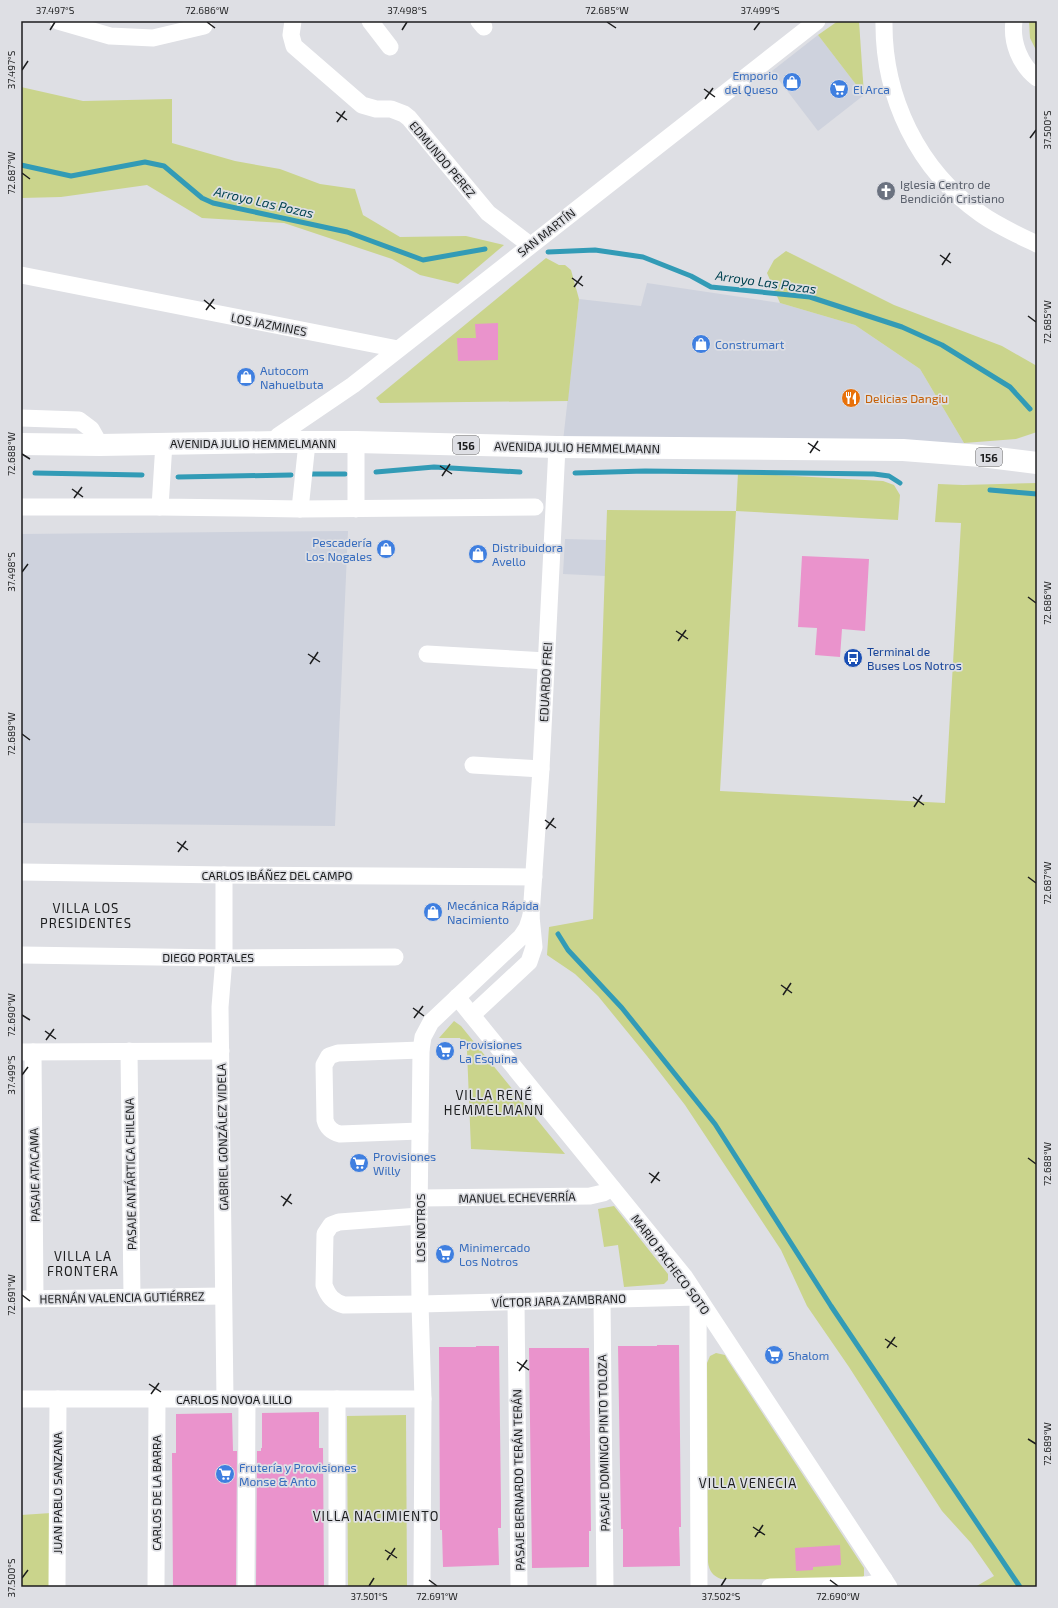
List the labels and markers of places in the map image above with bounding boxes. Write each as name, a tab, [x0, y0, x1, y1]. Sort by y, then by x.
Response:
place label: Emporio del Queso	[725, 68, 778, 97]
shop icon: Emporio del Queso	[781, 71, 803, 93]
supermarket icon: El Arca	[828, 78, 850, 100]
place label: El Arca	[853, 82, 890, 96]
place label: Iglesia Centro de Bendición Cristiano	[900, 177, 1005, 205]
church icon: Iglesia Centro de Bendición Cristiano	[875, 180, 897, 202]
shop icon: Construmart	[690, 333, 712, 355]
place label: Construmart	[715, 337, 785, 351]
place label: Autocom Nahuelbuta	[260, 363, 324, 391]
shop icon: Autocom Nahuelbuta	[235, 366, 257, 388]
restaurant icon: Delicias Dangiu	[840, 387, 862, 409]
place label: Delicias Dangiu	[865, 391, 948, 405]
place label: Pescadería Los Nogales	[306, 535, 372, 563]
shop icon: Pescadería Los Nogales	[375, 538, 397, 560]
place label: Distribuidora Avello	[492, 540, 563, 568]
shop icon: Distribuidora Avello	[467, 543, 489, 565]
place label: Terminal de Buses Los Notros	[867, 644, 962, 672]
bus stop icon: Terminal de Buses Los Notros	[842, 647, 864, 669]
place label: Mecánica Rápida Nacimiento	[447, 898, 539, 926]
shop icon: Mecánica Rápida Nacimiento	[422, 901, 444, 923]
place label: Provisiones La Esquina	[459, 1037, 522, 1065]
supermarket icon: Provisiones La Esquina	[434, 1040, 456, 1062]
place label: Provisiones Willy	[373, 1149, 436, 1177]
supermarket icon: Provisiones Willy	[348, 1152, 370, 1174]
place label: Minimercado Los Notros	[459, 1240, 530, 1268]
supermarket icon: Minimercado Los Notros	[434, 1243, 456, 1265]
supermarket icon: Shalom	[763, 1344, 785, 1366]
place label: Shalom	[788, 1348, 829, 1362]
place label: Frutería y Provisiones Monse & Anto	[239, 1460, 357, 1488]
supermarket icon: Frutería y Provisiones Monse & Anto	[214, 1463, 236, 1485]

